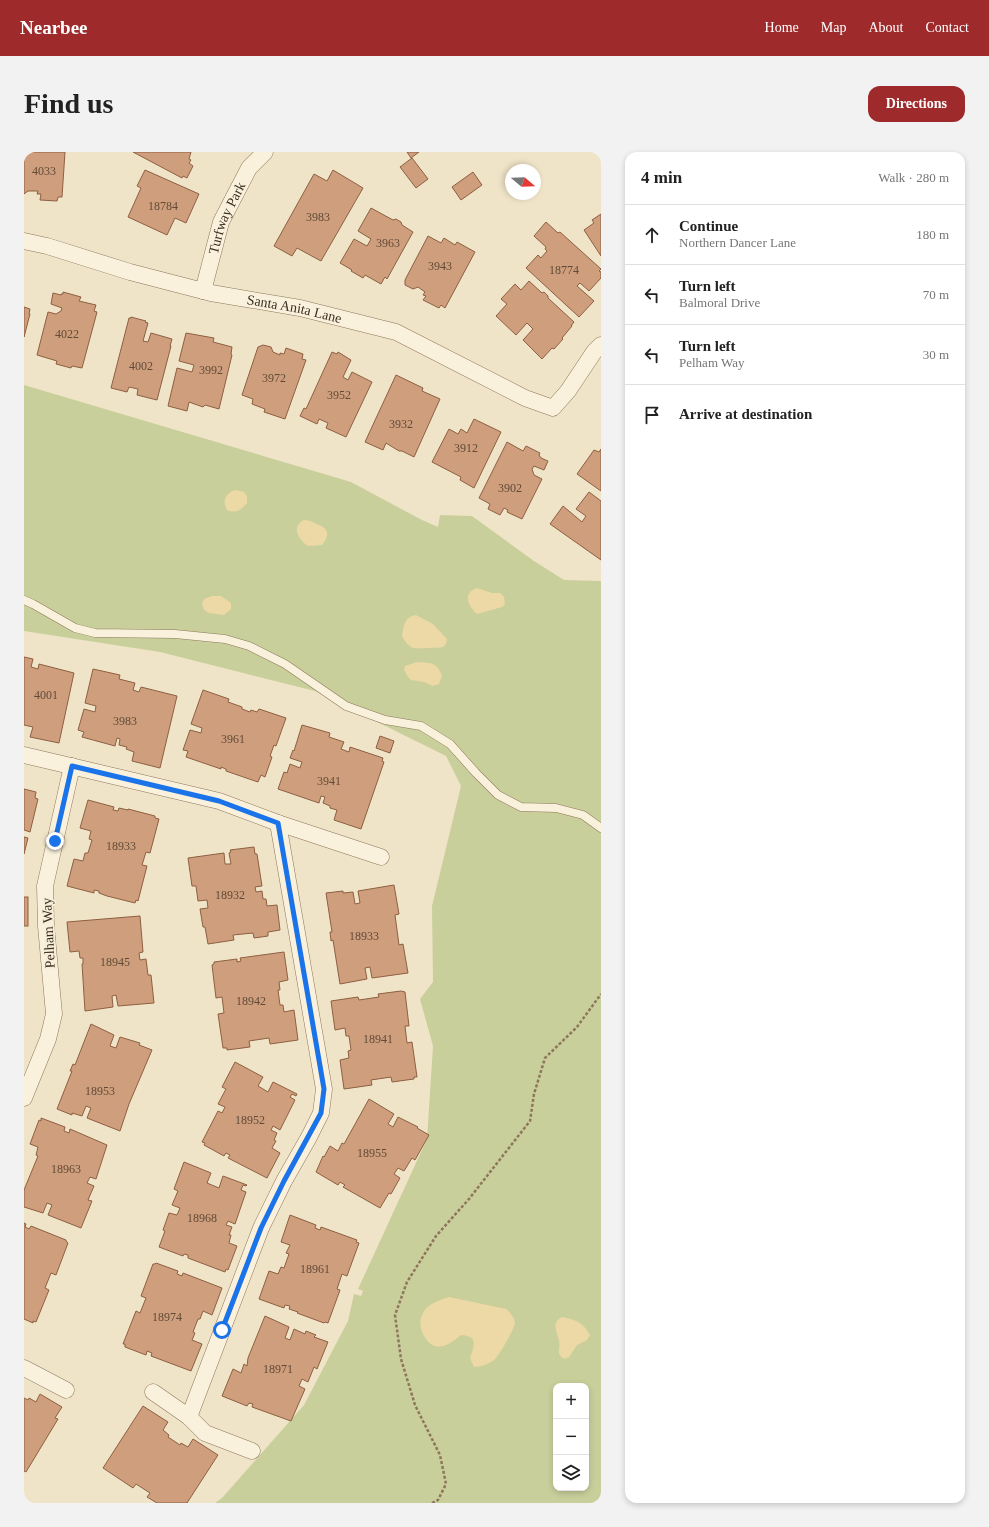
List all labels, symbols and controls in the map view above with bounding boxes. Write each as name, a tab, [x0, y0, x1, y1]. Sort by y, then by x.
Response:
text: Nearbee	[20, 17, 88, 38]
text: Home	[765, 20, 799, 35]
text: Map	[821, 20, 846, 35]
text: About	[868, 20, 903, 35]
text: Contact	[925, 20, 969, 35]
button: Directions	[868, 86, 965, 122]
text: Find us	[24, 88, 114, 119]
house number: 4033	[32, 164, 56, 178]
north arrow	[505, 164, 541, 200]
text: 4 min	[641, 168, 682, 187]
text: Walk · 280 m	[878, 170, 949, 185]
street label: Turfway Park	[206, 180, 248, 256]
house number: 18784	[148, 199, 178, 213]
house number: 3983	[306, 210, 330, 224]
text: Continue	[679, 218, 738, 234]
icon: ahead	[641, 224, 663, 246]
text: 180 m	[916, 227, 949, 242]
text: Northern Dancer Lane	[679, 235, 796, 250]
house number: 3963	[376, 236, 400, 250]
house number: 3943	[428, 259, 452, 273]
house number: 18774	[549, 263, 579, 277]
text: Turn left	[679, 278, 736, 294]
icon: left	[641, 284, 663, 306]
text: 70 m	[923, 287, 949, 302]
street label: Santa Anita Lane	[246, 292, 343, 326]
text: Balmoral Drive	[679, 295, 760, 310]
house number: 4022	[55, 327, 79, 341]
text: Turn left	[679, 338, 736, 354]
icon: left	[641, 344, 663, 366]
text: 30 m	[923, 347, 949, 362]
text: Pelham Way	[679, 355, 745, 370]
house number: 4002	[129, 359, 153, 373]
house number: 3992	[199, 363, 223, 377]
house number: 3972	[262, 371, 286, 385]
house number: 3952	[327, 388, 351, 402]
icon: arrive	[641, 404, 663, 426]
text: Arrive at destination	[679, 406, 812, 422]
house number: 3932	[389, 417, 413, 431]
house number: 3912	[454, 441, 478, 455]
house number: 3902	[498, 481, 522, 495]
house number: 4001	[34, 688, 58, 702]
house number: 3983	[113, 714, 137, 728]
house number: 3961	[221, 732, 245, 746]
house number: 3941	[317, 774, 341, 788]
route end	[46, 832, 64, 850]
house number: 18933	[106, 839, 136, 853]
house number: 18932	[215, 888, 245, 902]
street label: Pelham Way	[39, 897, 58, 969]
house number: 18933	[349, 929, 379, 943]
house number: 18945	[100, 955, 130, 969]
house number: 18942	[236, 994, 266, 1008]
house number: 18941	[363, 1032, 393, 1046]
house number: 18953	[85, 1084, 115, 1098]
house number: 18952	[235, 1113, 265, 1127]
house number: 18955	[357, 1146, 387, 1160]
house number: 18963	[51, 1162, 81, 1176]
house number: 18968	[187, 1211, 217, 1225]
house number: 18961	[300, 1262, 330, 1276]
house number: 18974	[152, 1310, 182, 1324]
route start	[213, 1321, 231, 1339]
house number: 18971	[263, 1362, 293, 1376]
map controls	[553, 1383, 589, 1491]
button: +	[553, 1383, 589, 1419]
button: −	[553, 1419, 589, 1455]
button: layers	[553, 1455, 589, 1491]

